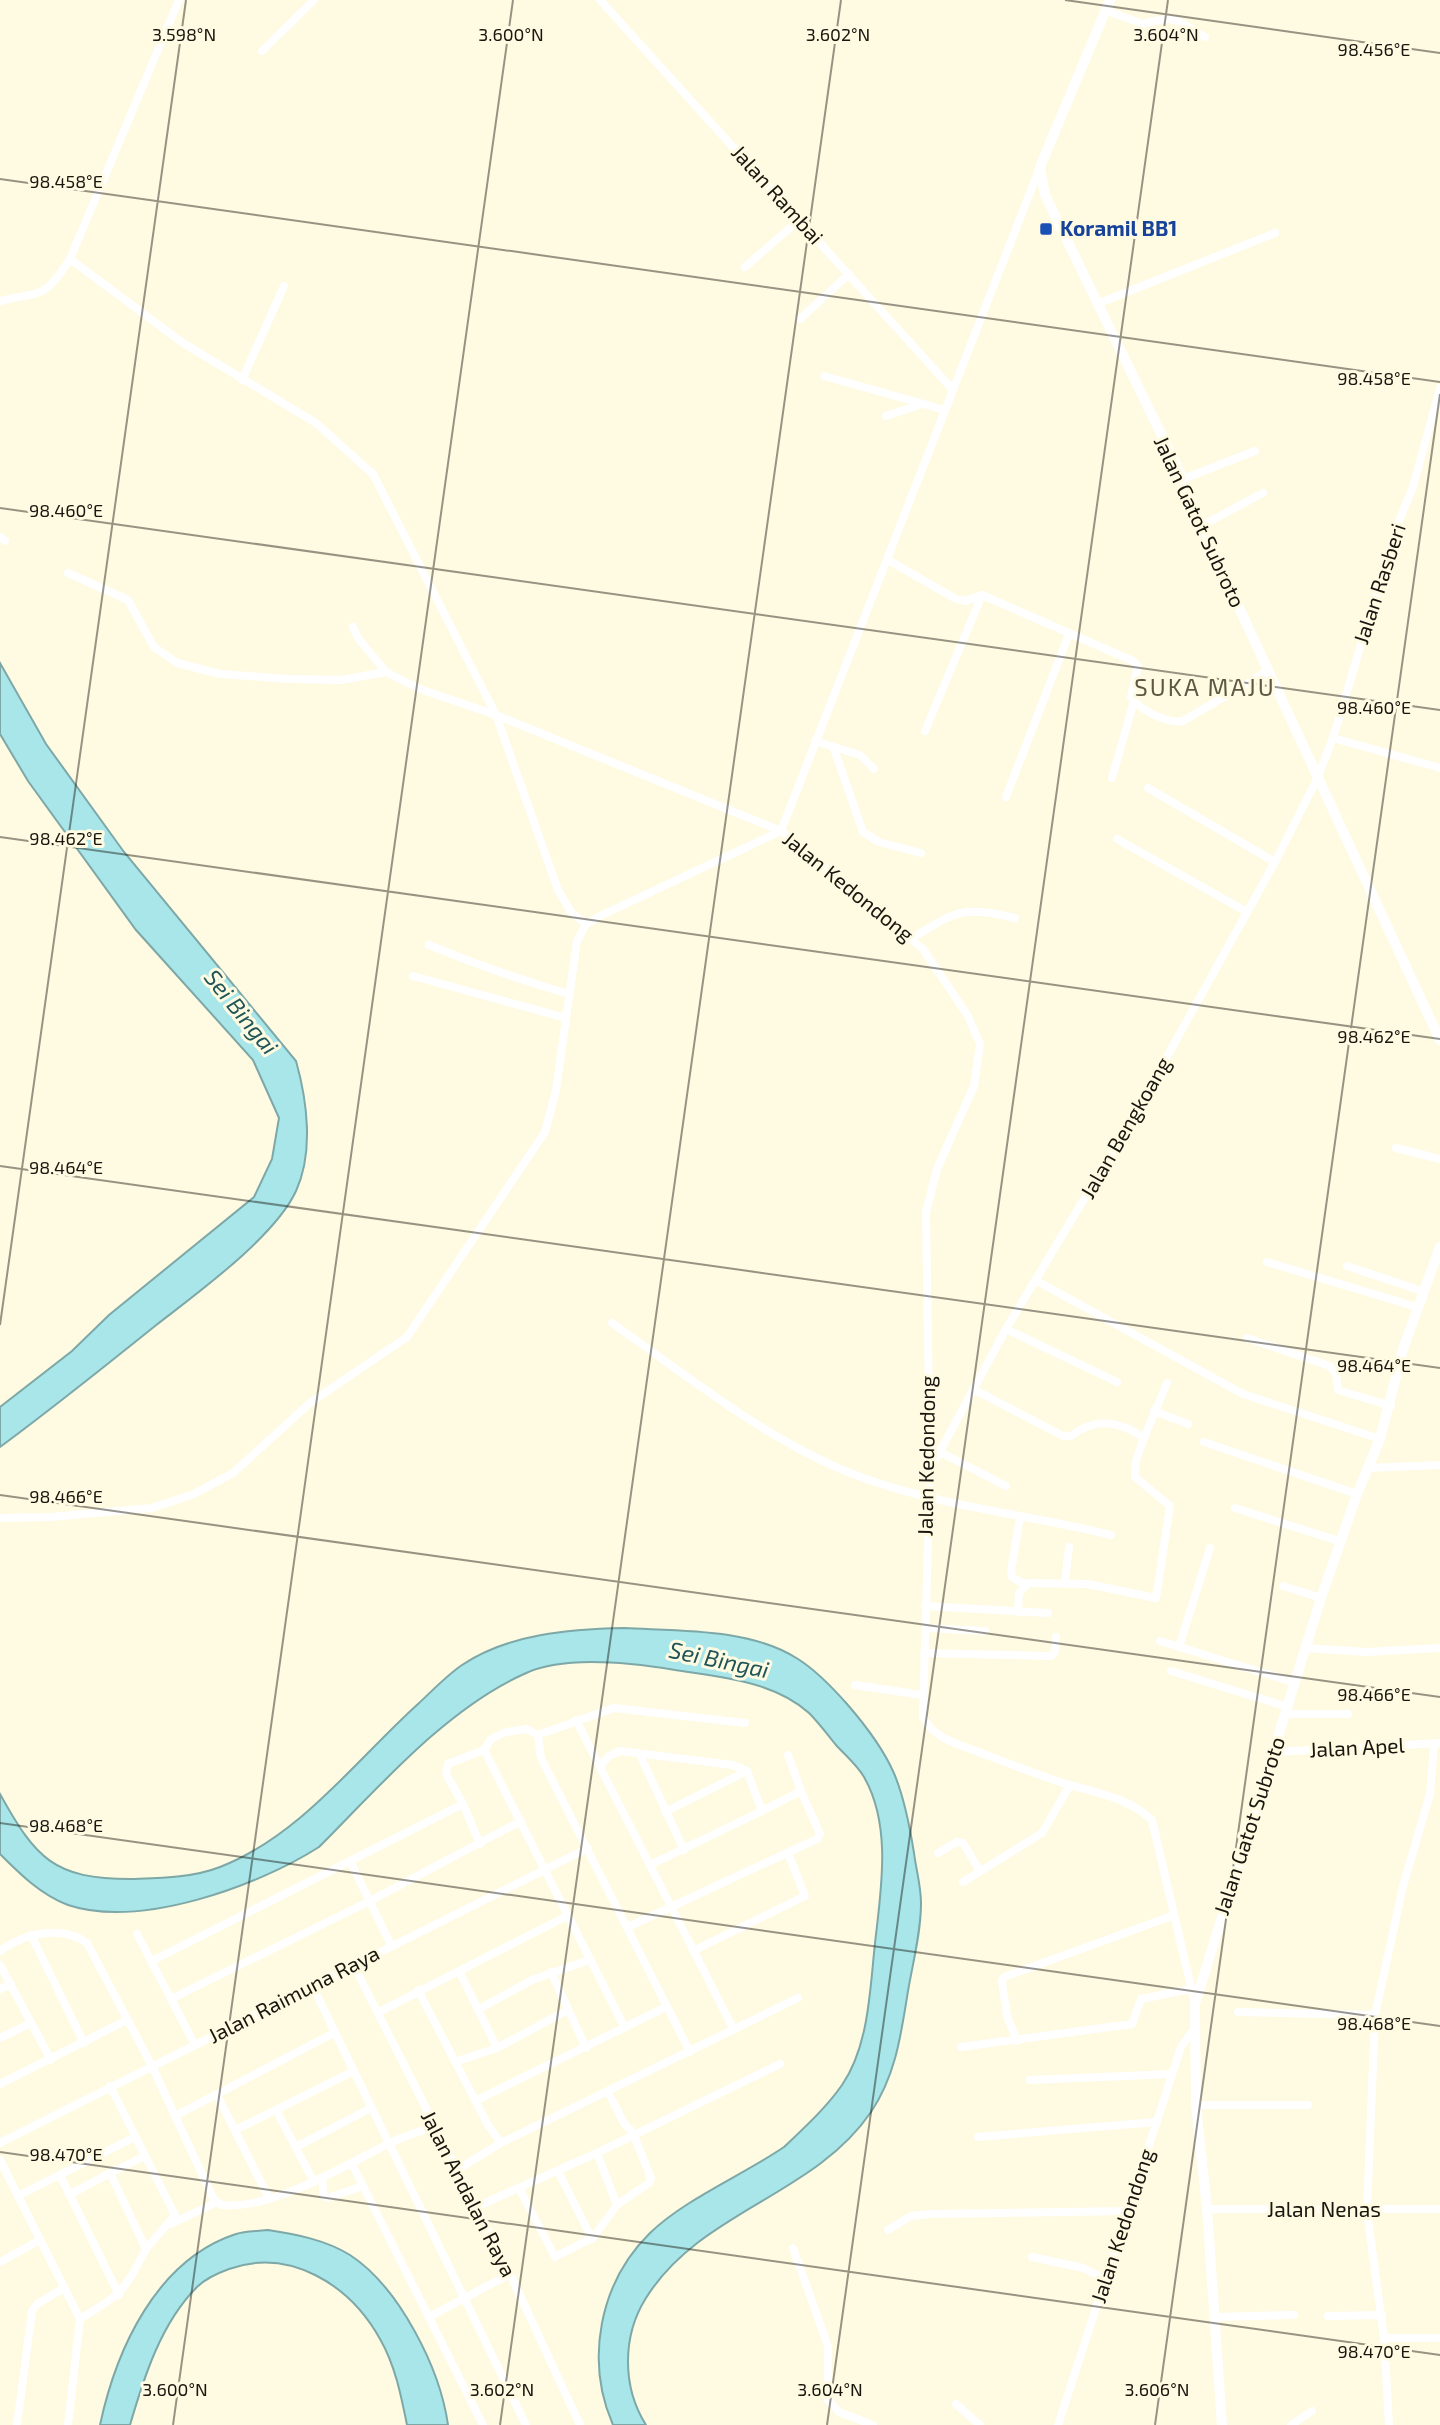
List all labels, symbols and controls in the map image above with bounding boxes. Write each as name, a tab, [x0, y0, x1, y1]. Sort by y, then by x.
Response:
text: 3.598°N	[152, 23, 216, 45]
text: 3.600°N	[478, 23, 544, 45]
text: 3.602°N	[806, 23, 870, 45]
text: 3.604°N	[1133, 23, 1199, 45]
text: 98.456°E	[1338, 38, 1410, 60]
street label: Jalan Rambai	[727, 139, 829, 249]
text: 98.458°E	[29, 170, 103, 192]
place label: Koramil BB1	[1060, 215, 1177, 240]
marker: Koramil BB1	[1038, 221, 1054, 237]
text: 98.458°E	[1337, 367, 1411, 389]
street label: Jalan Gatot Subroto	[1150, 432, 1251, 611]
text: 98.460°E	[29, 499, 103, 521]
street label: Jalan Rasberi	[1347, 520, 1410, 647]
district label: SUKA MAJU	[1134, 672, 1276, 701]
text: 98.460°E	[1337, 696, 1411, 718]
street label: Jalan Kedondong	[779, 826, 920, 946]
text: 98.462°E	[29, 827, 103, 849]
water label: Sei Bingai	[199, 963, 285, 1060]
text: 98.462°E	[1337, 1025, 1411, 1047]
street label: Jalan Bengkoang	[1074, 1052, 1175, 1202]
text: 98.464°E	[29, 1156, 103, 1178]
text: 98.464°E	[1337, 1354, 1411, 1376]
street label: Jalan Kedondong	[912, 1375, 939, 1537]
text: 98.466°E	[29, 1485, 103, 1507]
water label: Sei Bingai	[667, 1635, 772, 1683]
text: 98.466°E	[1337, 1683, 1411, 1705]
street label: Jalan Apel	[1309, 1731, 1406, 1761]
street label: Jalan Gatot Subroto	[1208, 1733, 1289, 1918]
text: 98.468°E	[29, 1814, 103, 1836]
street label: Jalan Raimuna Raya	[204, 1940, 383, 2048]
text: 98.468°E	[1337, 2012, 1411, 2034]
street label: Jalan Andalan Raya	[417, 2106, 522, 2281]
text: 98.470°E	[30, 2143, 102, 2165]
street label: Jalan Kedondong	[1085, 2145, 1158, 2306]
street label: Jalan Nenas	[1267, 2196, 1381, 2221]
text: 98.470°E	[1338, 2340, 1410, 2362]
text: 3.600°N	[142, 2378, 208, 2400]
text: 3.602°N	[470, 2378, 534, 2400]
text: 3.604°N	[797, 2378, 863, 2400]
text: 3.606°N	[1125, 2378, 1189, 2400]

